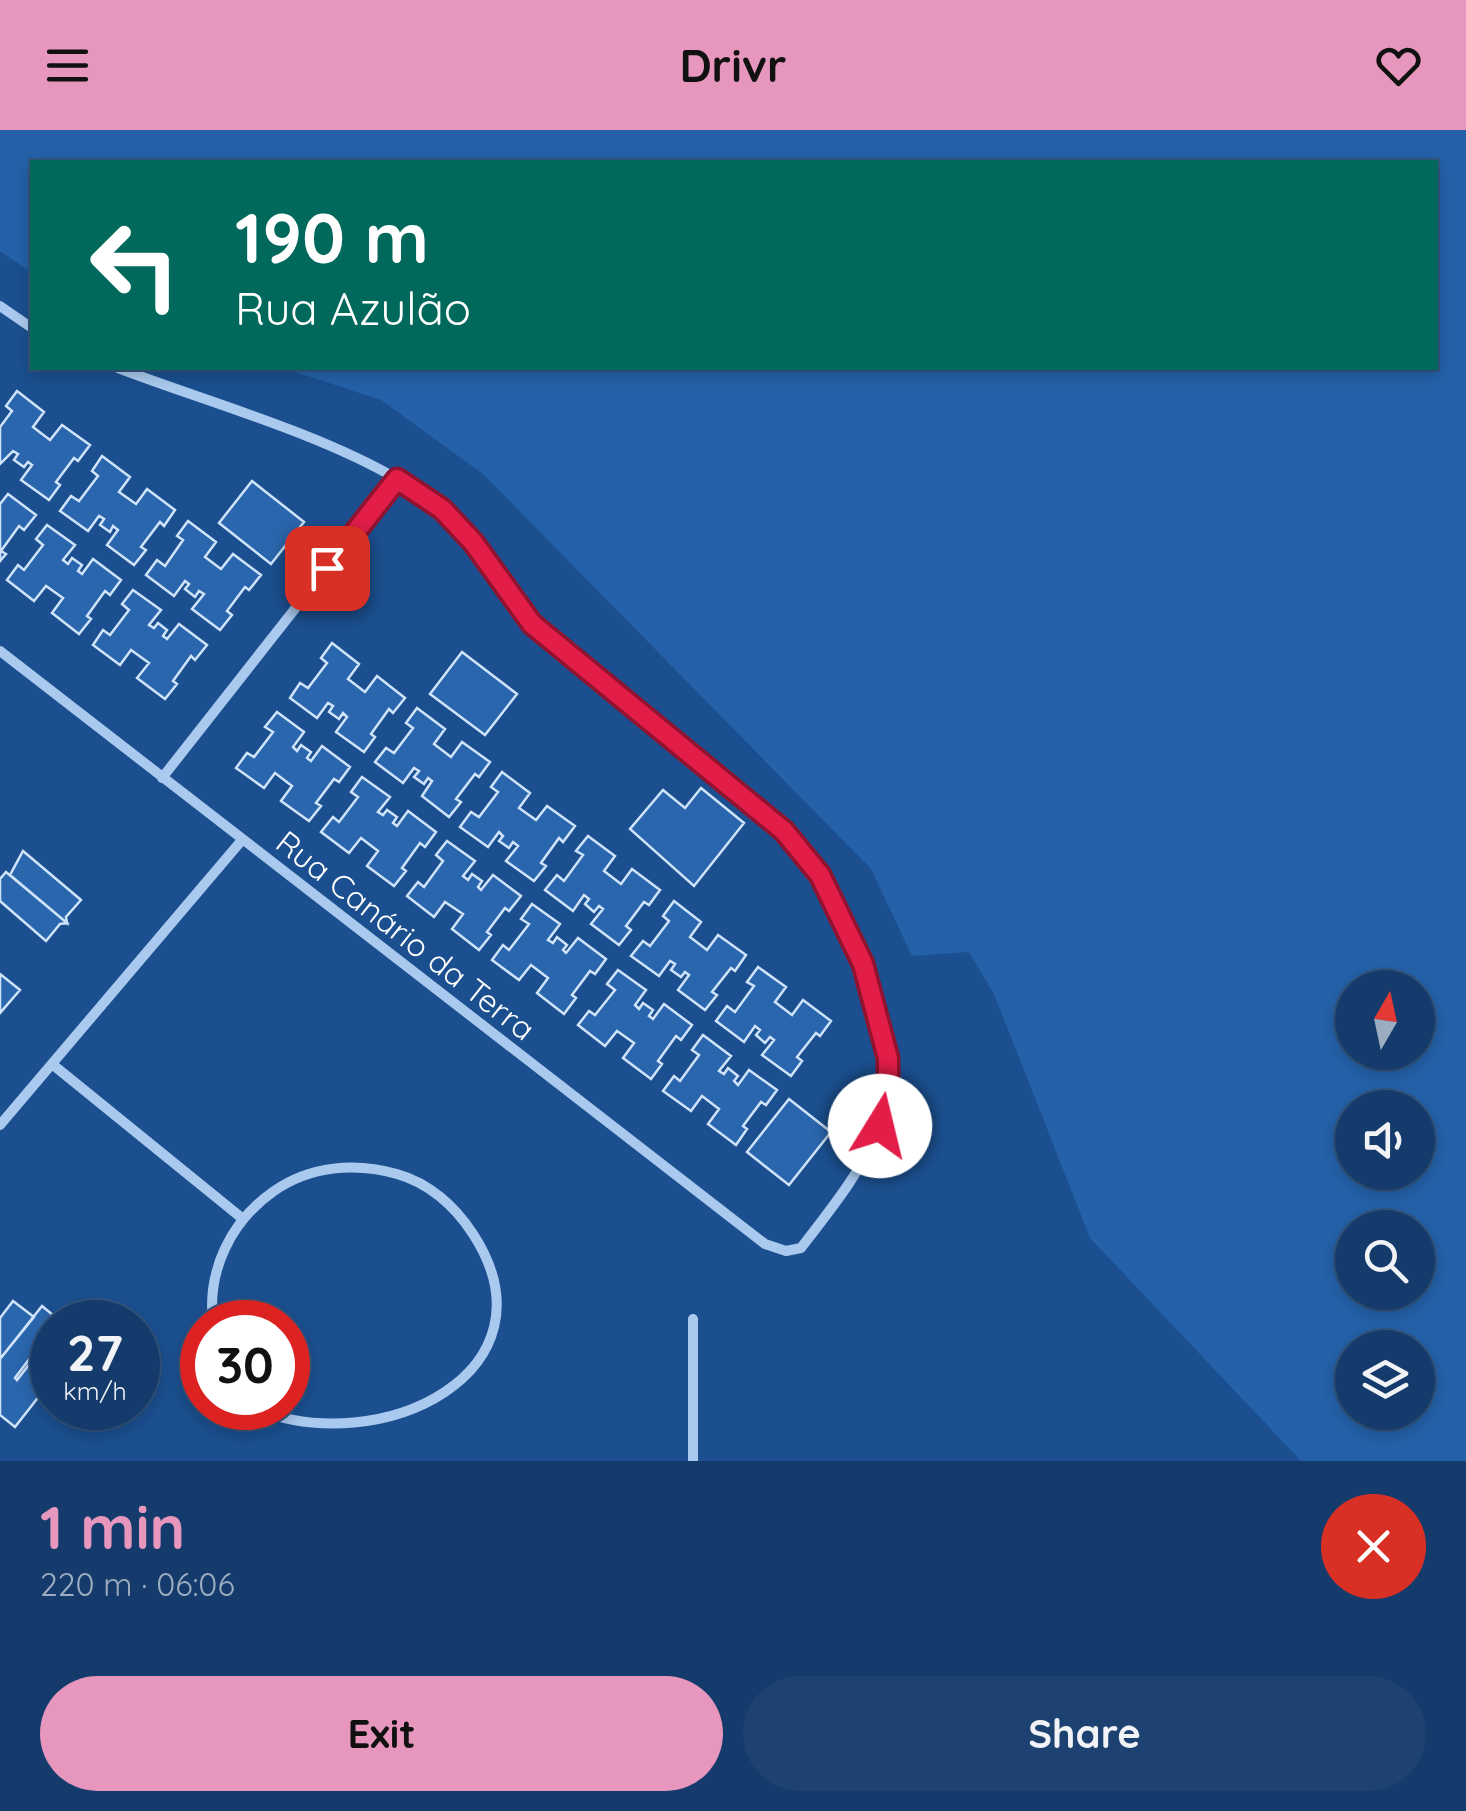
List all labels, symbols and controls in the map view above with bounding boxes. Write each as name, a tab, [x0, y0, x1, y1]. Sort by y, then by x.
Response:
text: Drivr	[679, 37, 787, 93]
icon: menu	[40, 38, 95, 93]
icon: heart	[1371, 38, 1426, 93]
text: 190 m	[235, 193, 429, 281]
icon: left	[70, 200, 200, 330]
text: Rua Azulão	[235, 280, 471, 336]
pin	[285, 526, 370, 611]
icon: arrive	[300, 541, 355, 596]
street label: Rua Canário da Terra	[269, 821, 543, 1049]
north arrow	[1335, 970, 1435, 1070]
map controls	[1335, 970, 1435, 1430]
position arrow	[828, 1074, 932, 1178]
button: sound	[1335, 1090, 1435, 1190]
button: search	[1335, 1210, 1435, 1310]
speed limit sign: 30	[180, 1300, 310, 1430]
text: 27	[67, 1321, 123, 1384]
button: layers	[1335, 1330, 1435, 1430]
text: km/h	[63, 1375, 127, 1406]
text: 1 min	[40, 1489, 185, 1564]
button: close	[1321, 1494, 1426, 1599]
text: 220 m · 06:06	[40, 1564, 235, 1604]
button: Exit	[40, 1676, 723, 1791]
button: Share	[743, 1676, 1426, 1791]

